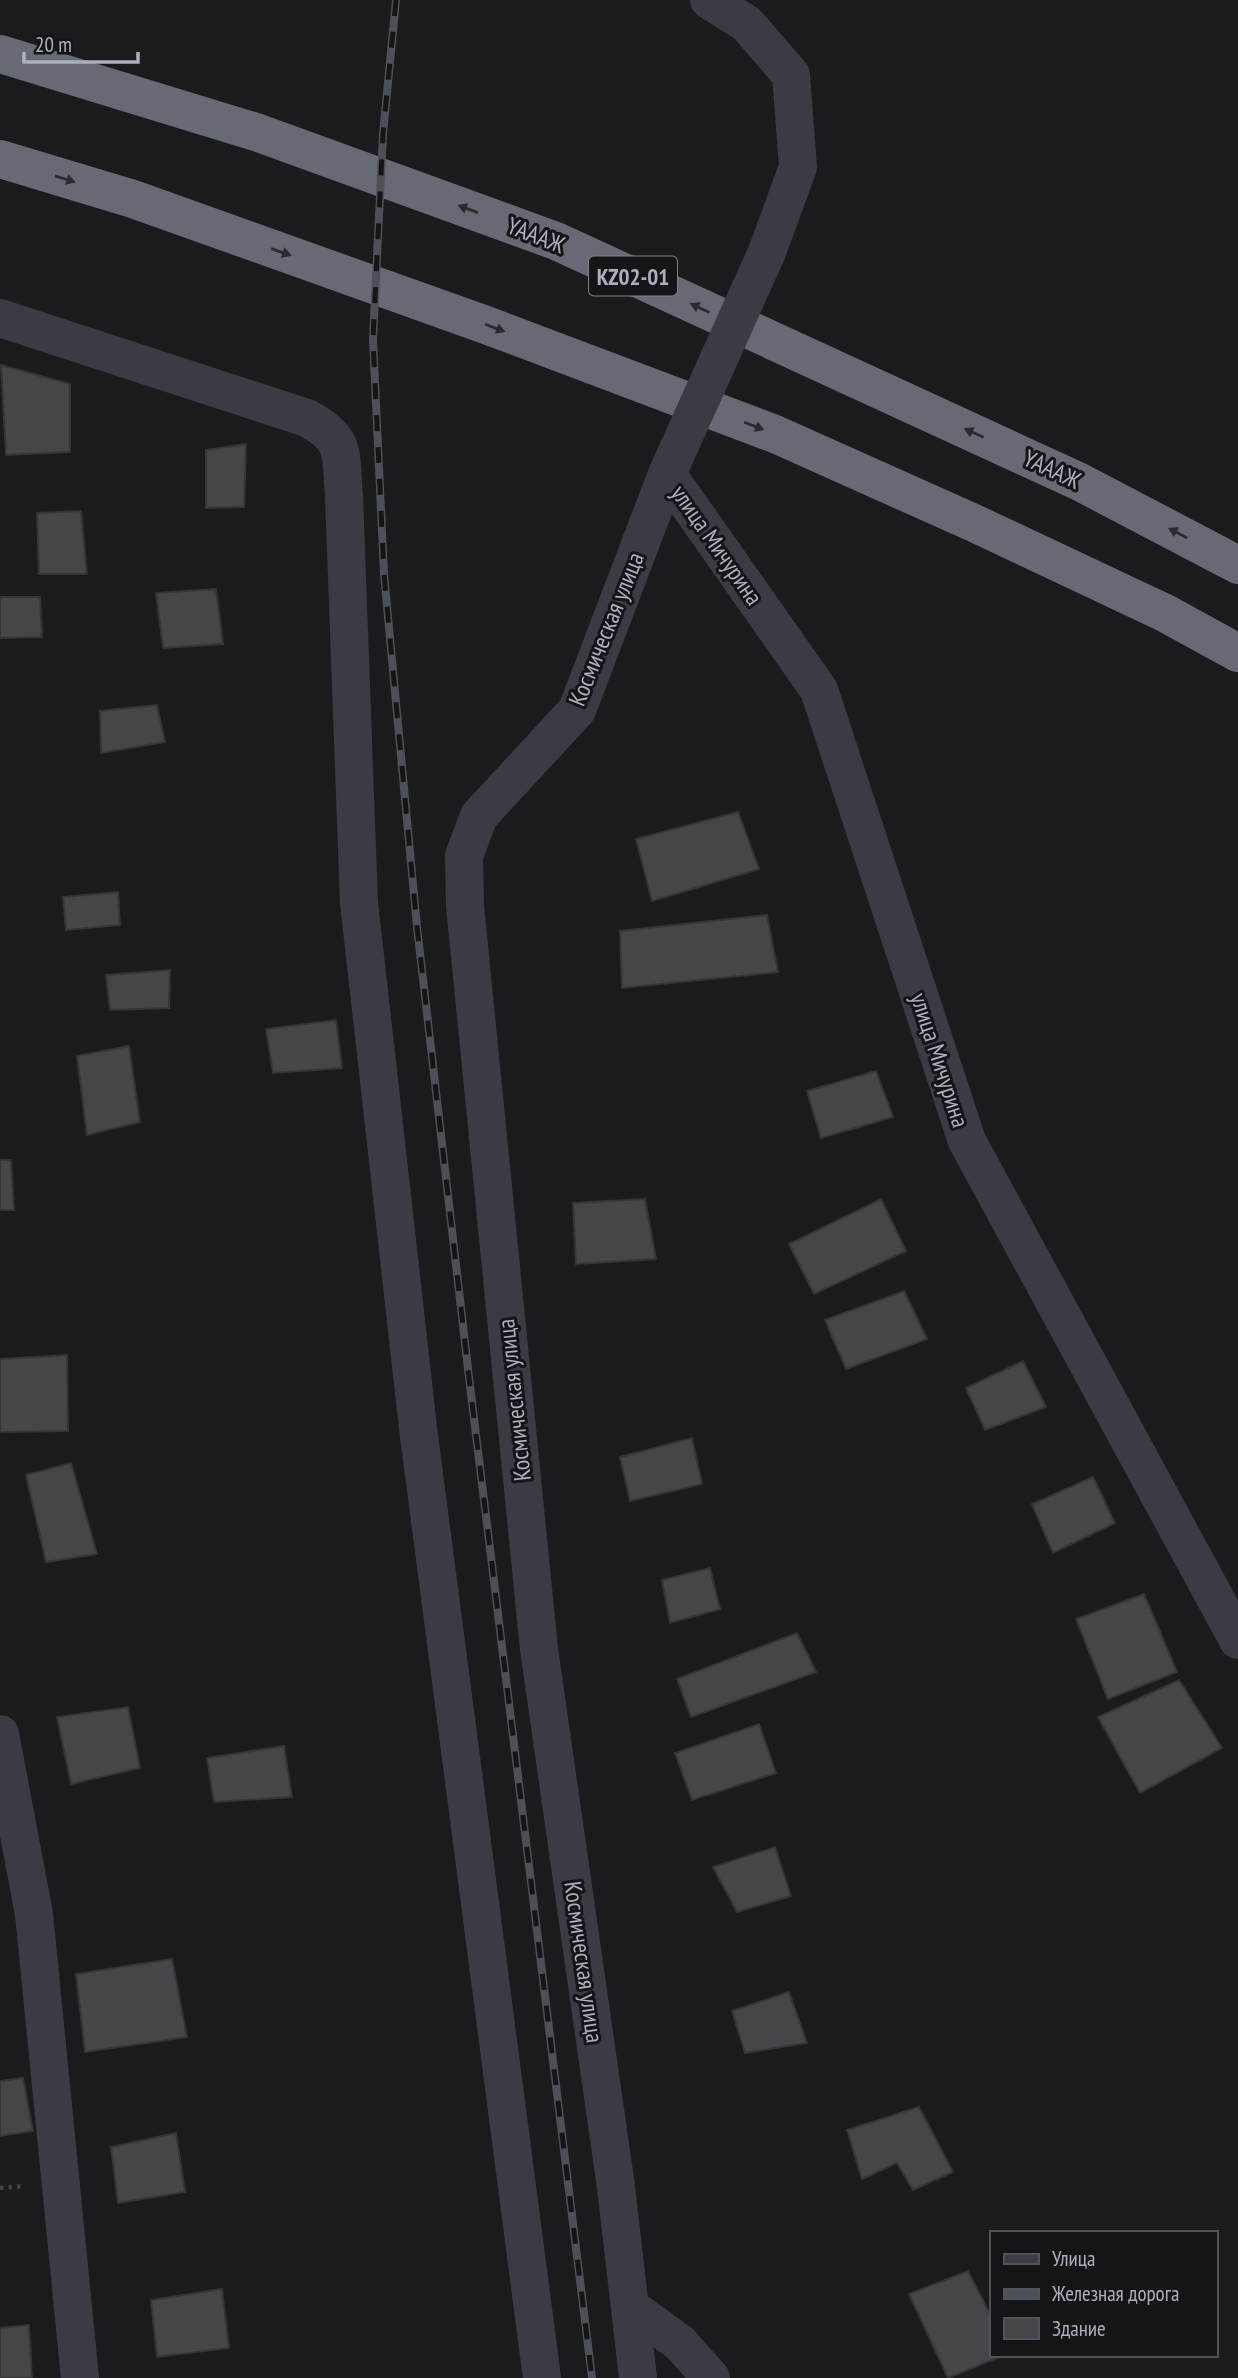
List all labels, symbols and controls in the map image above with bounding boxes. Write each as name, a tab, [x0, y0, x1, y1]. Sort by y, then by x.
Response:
scale bar	[24, 21, 138, 65]
text: 20 m	[35, 31, 72, 58]
one-way arrow	[55, 174, 76, 184]
one-way arrow	[458, 203, 479, 214]
street label: ҮАААЖ	[503, 210, 570, 260]
one-way arrow	[270, 247, 291, 258]
road number: KZ02-01	[589, 256, 677, 296]
one-way arrow	[690, 302, 710, 313]
one-way arrow	[485, 323, 506, 334]
one-way arrow	[743, 420, 764, 431]
one-way arrow	[963, 427, 984, 438]
street label: ҮАААЖ	[1018, 442, 1086, 496]
street label: улица Мичурина	[664, 479, 770, 611]
one-way arrow	[1168, 528, 1188, 539]
street label: Космическая улица	[561, 548, 651, 710]
street label: улица Мичурина	[904, 989, 976, 1131]
street label: Космическая улица	[490, 1317, 538, 1483]
street label: Космическая улица	[557, 1879, 611, 2045]
legend	[990, 2231, 1217, 2357]
text: Улица	[1052, 2245, 1095, 2272]
text: Железная дорога	[1051, 2280, 1179, 2307]
text: Здание	[1052, 2315, 1106, 2342]

